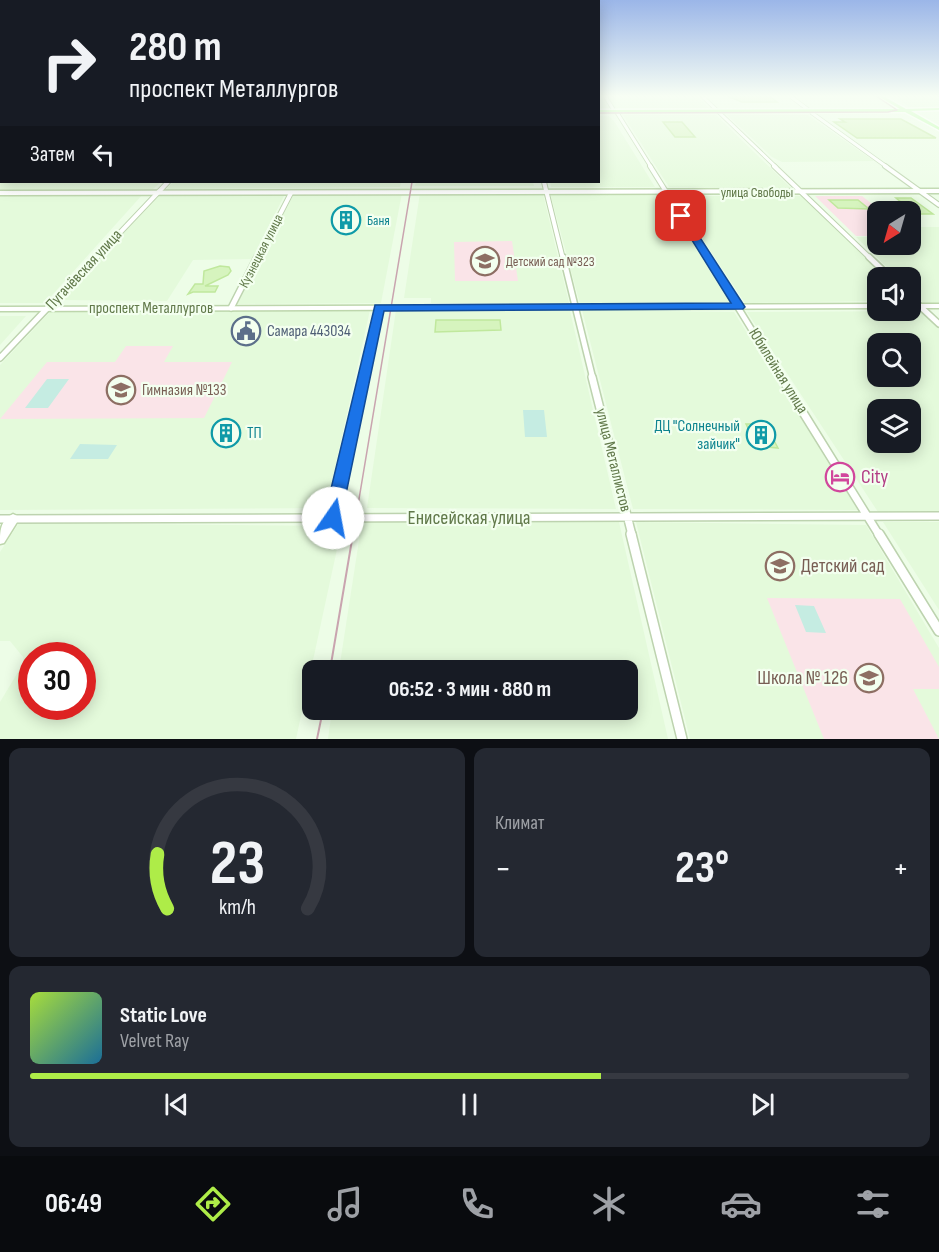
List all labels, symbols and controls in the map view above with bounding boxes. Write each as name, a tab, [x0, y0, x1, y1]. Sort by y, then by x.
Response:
text: 280 m	[129, 22, 222, 73]
icon: right	[30, 24, 108, 102]
text: проспект Металлургов	[129, 73, 338, 105]
icon: left	[87, 138, 120, 171]
text: Затем	[30, 141, 75, 168]
street label: улица Свободы	[721, 184, 793, 201]
pin	[655, 190, 706, 241]
icon: arrive	[664, 199, 697, 232]
north arrow	[867, 201, 921, 255]
map controls	[867, 201, 921, 453]
building icon: Баня	[330, 204, 362, 236]
street label: Кузнецкая улица	[235, 211, 287, 291]
place label: Баня	[367, 212, 390, 229]
street label: Пугачёвская улица	[42, 226, 126, 314]
school or university icon: Детский сад №323	[469, 245, 501, 277]
place label: Детский сад №323	[506, 253, 595, 270]
button: sound	[867, 267, 921, 321]
street label: проспект Металлургов	[89, 299, 213, 318]
public building icon: Самара 443034	[230, 315, 262, 347]
place label: Самара 443034	[267, 322, 351, 341]
street label: Юбилейная улица	[744, 325, 812, 417]
button: search	[867, 333, 921, 387]
school or university icon: Гимназия №133	[105, 374, 137, 406]
place label: Гимназия №133	[142, 381, 227, 400]
button: layers	[867, 399, 921, 453]
street label: улица Металлистов	[591, 406, 635, 514]
building icon: ТП	[210, 417, 242, 449]
place label: ДЦ "Солнечный зайчик"	[655, 417, 740, 454]
building icon: ДЦ "Солнечный зайчик"	[745, 419, 777, 451]
place label: ТП	[247, 424, 262, 443]
hotel icon: City	[824, 461, 856, 493]
place label: City	[861, 465, 889, 489]
position arrow	[301, 486, 365, 550]
street label: Енисейская улица	[407, 506, 531, 530]
school or university icon: Детский сад	[764, 550, 796, 582]
place label: Детский сад	[801, 554, 885, 578]
speed limit sign: 30	[18, 642, 96, 720]
school or university icon: Школа № 126	[853, 662, 885, 694]
place label: Школа № 126	[757, 666, 848, 690]
text: 06:52 · 3 мин · 880 m	[389, 676, 551, 703]
text: Климат	[495, 811, 545, 835]
text: 23	[209, 827, 265, 902]
text: 23°	[675, 841, 729, 896]
text: −	[495, 849, 511, 889]
text: +	[893, 849, 909, 889]
text: km/h	[218, 896, 256, 921]
text: Static Love	[120, 1002, 207, 1029]
text: Velvet Ray	[120, 1029, 189, 1053]
icon: previous	[160, 1088, 193, 1121]
icon: pause	[453, 1088, 486, 1121]
icon: next	[746, 1088, 779, 1121]
icon: directions	[192, 1183, 234, 1225]
icon: music	[324, 1183, 366, 1225]
icon: phone	[456, 1183, 498, 1225]
icon: climate	[588, 1183, 630, 1225]
icon: car	[720, 1183, 762, 1225]
icon: filters	[852, 1183, 894, 1225]
text: 06:49	[45, 1188, 102, 1220]

